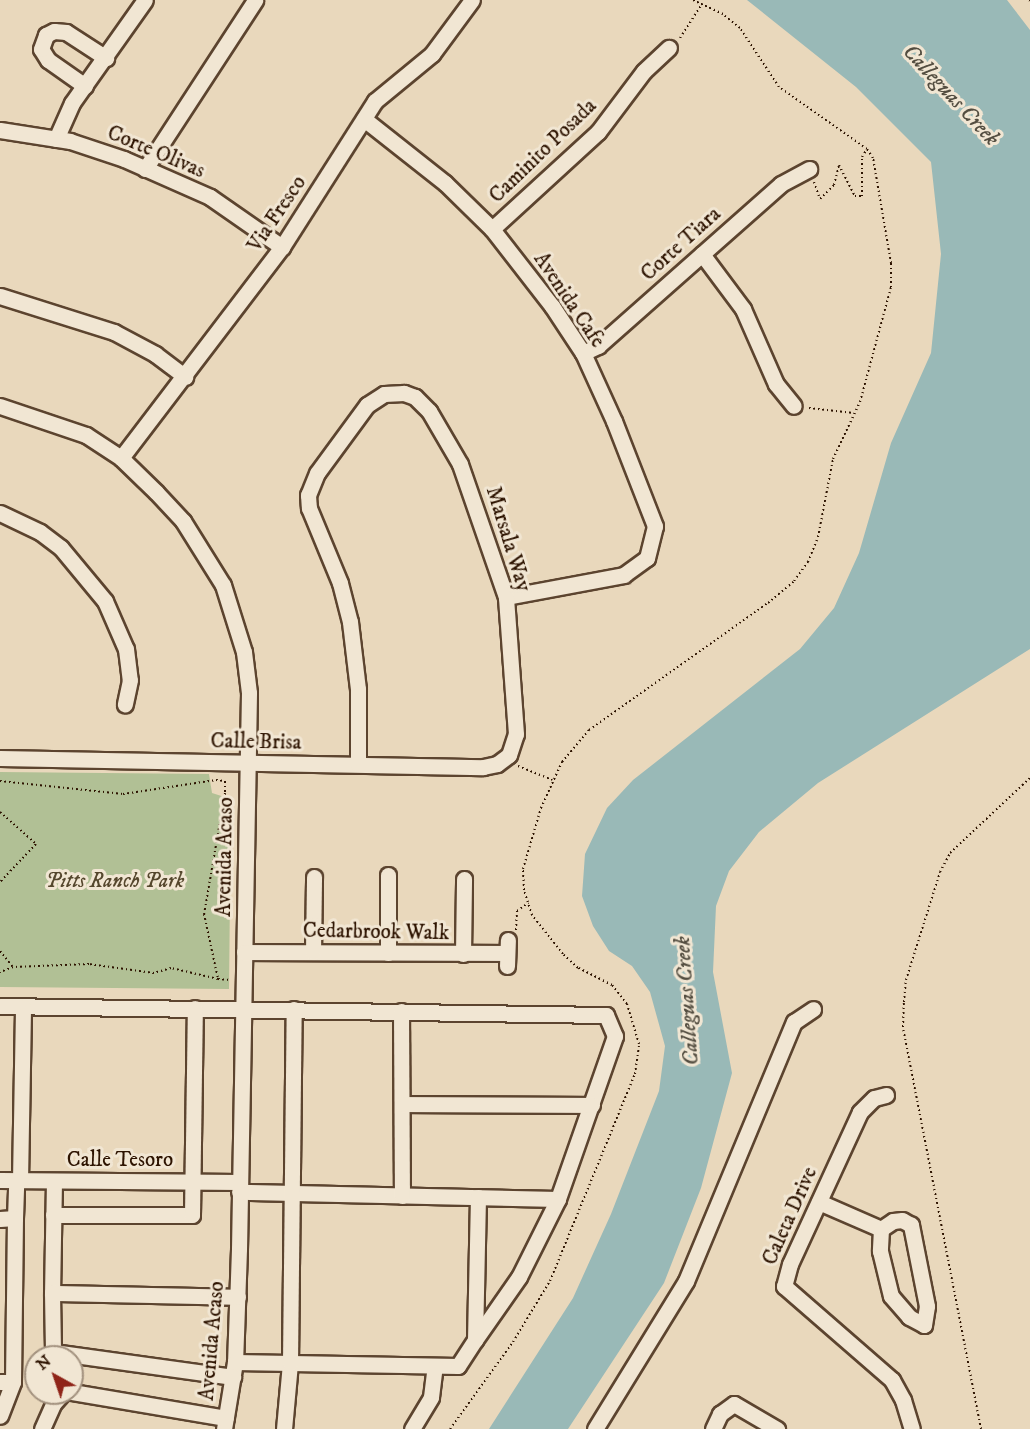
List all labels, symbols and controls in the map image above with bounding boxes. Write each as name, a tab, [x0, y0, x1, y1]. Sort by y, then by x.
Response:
water label: Calleguas Creek	[897, 39, 1005, 151]
street label: Caminito Posada	[484, 94, 602, 208]
street label: Corte Olivas	[103, 120, 209, 184]
street label: Via Fresco	[242, 171, 312, 257]
street label: Corte Tiara	[636, 202, 726, 286]
street label: Avenida Cafe	[528, 248, 610, 352]
street label: Marsala Way	[480, 484, 536, 594]
street label: Calle Brisa	[210, 729, 302, 755]
street label: Avenida Acaso	[211, 797, 239, 917]
park label: Pitts Ranch Park	[46, 868, 184, 894]
street label: Cedarbrook Walk	[303, 918, 449, 946]
water label: Calleguas Creek	[669, 935, 705, 1067]
street label: Calle Tesoro	[67, 1147, 173, 1173]
street label: Caleta Drive	[757, 1163, 823, 1269]
street label: Avenida Acaso	[194, 1280, 230, 1402]
north arrow	[24, 1345, 84, 1405]
text: N	[32, 1351, 55, 1375]

